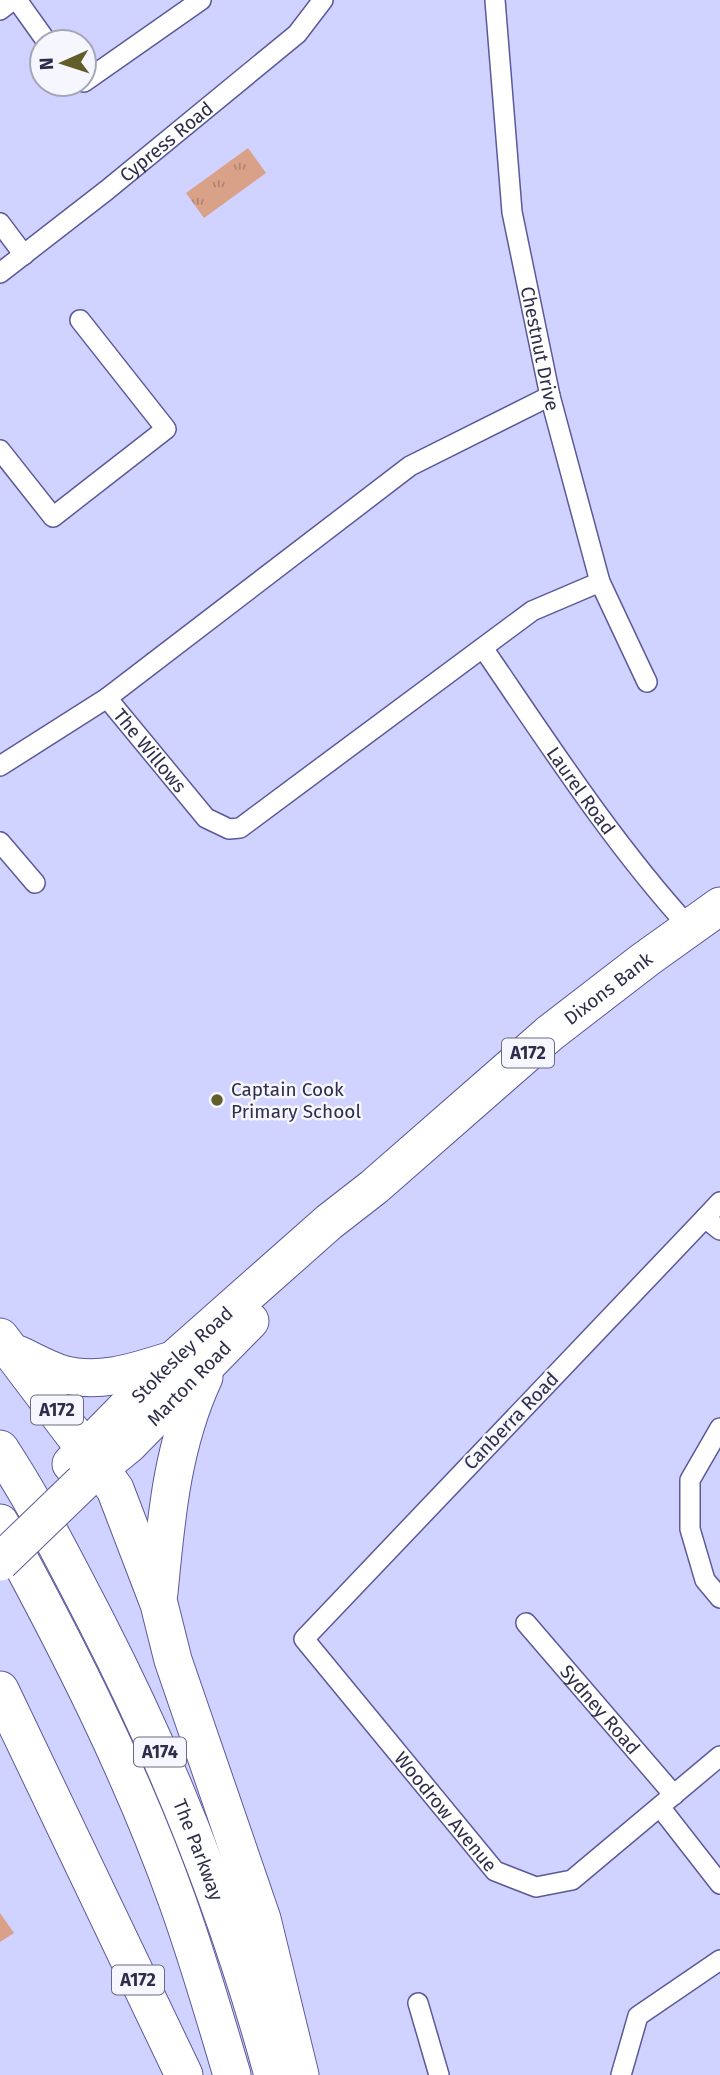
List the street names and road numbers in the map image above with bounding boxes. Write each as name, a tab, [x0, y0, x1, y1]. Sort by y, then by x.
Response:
street label: Cypress Road	[115, 96, 218, 186]
street label: Chestnut Drive	[516, 284, 565, 413]
street label: The Willows	[109, 704, 192, 797]
street label: Laurel Road	[542, 742, 620, 839]
street label: Dixons Bank	[559, 947, 657, 1030]
road number: A172	[502, 1038, 554, 1068]
street label: Stokesley Road	[126, 1301, 237, 1407]
street label: Marton Road	[142, 1336, 236, 1431]
street label: Canberra Road	[459, 1367, 563, 1475]
road number: A172	[31, 1395, 83, 1424]
street label: Sydney Road	[556, 1660, 645, 1759]
road number: A174	[134, 1737, 186, 1766]
street label: Woodrow Avenue	[390, 1747, 502, 1876]
street label: The Parkway	[169, 1796, 229, 1904]
road number: A172	[112, 1966, 164, 1994]

